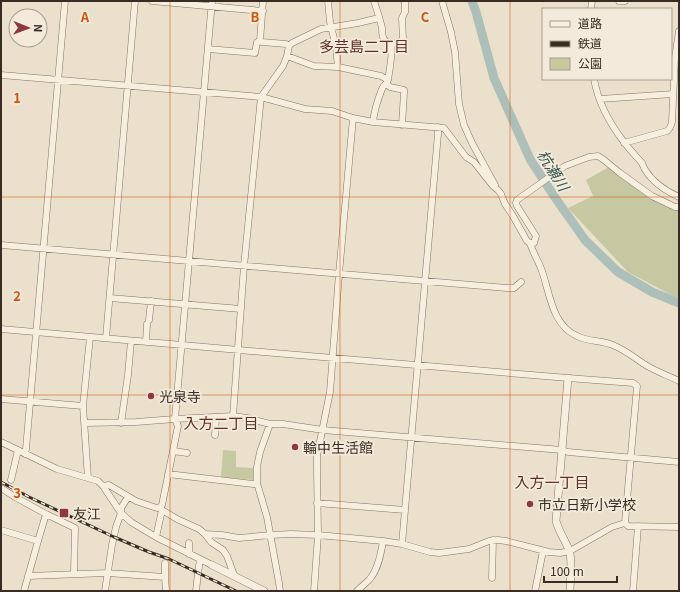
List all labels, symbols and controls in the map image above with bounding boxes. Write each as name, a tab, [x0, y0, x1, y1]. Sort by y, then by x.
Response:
text: A	[80, 7, 90, 26]
text: B	[251, 7, 260, 26]
text: C	[421, 7, 430, 26]
north arrow	[8, 8, 48, 48]
legend	[542, 8, 672, 80]
text: 道路	[578, 14, 602, 31]
text: N	[31, 24, 47, 32]
text: 鉄道	[578, 34, 602, 51]
district label: 多芸島二丁目	[319, 35, 409, 56]
text: 公園	[578, 54, 602, 71]
text: 1	[13, 88, 21, 107]
water label: 杭瀬川	[533, 145, 576, 196]
text: 2	[13, 286, 21, 305]
place label: 光泉寺	[159, 386, 201, 406]
marker: 光泉寺	[146, 391, 156, 401]
district label: 入方二丁目	[183, 412, 259, 433]
place label: 輪中生活館	[303, 437, 373, 457]
marker: 輪中生活館	[290, 442, 300, 452]
district label: 入方一丁目	[514, 471, 590, 492]
text: 3	[13, 483, 21, 502]
place label: 市立日新小学校	[538, 494, 636, 514]
marker: 市立日新小学校	[525, 499, 535, 509]
place label: 友江	[73, 503, 101, 523]
marker: 友江	[58, 507, 70, 519]
scale bar	[544, 558, 617, 584]
text: 100 m	[550, 562, 584, 579]

